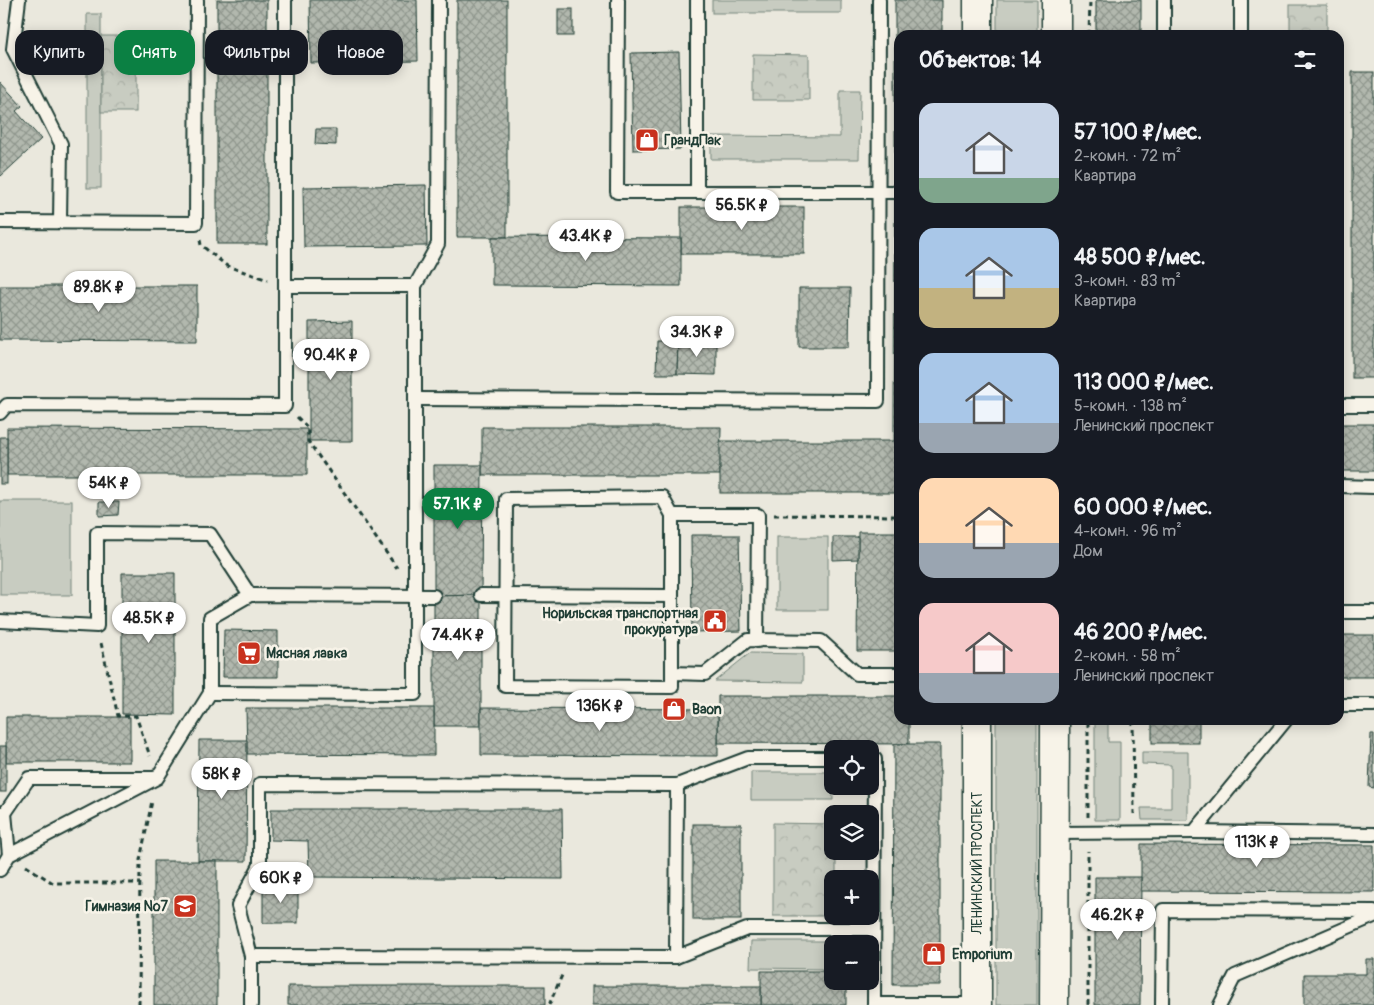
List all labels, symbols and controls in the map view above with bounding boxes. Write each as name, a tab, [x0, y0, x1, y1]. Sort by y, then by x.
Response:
chip: Купить	[15, 30, 104, 75]
chip: Снять	[114, 30, 195, 75]
chip: Фильтры	[205, 30, 308, 75]
chip: Новое	[318, 30, 403, 75]
icon: filters	[1291, 46, 1319, 74]
text: Объектов: 14	[919, 47, 1041, 74]
text: 57 100 ₽/мес.	[1074, 119, 1202, 146]
icon: home	[959, 123, 1019, 183]
shop icon: ГрандПак	[634, 127, 660, 153]
place label: ГрандПак	[664, 132, 721, 149]
text: 2-комн. · 72 m²	[1074, 146, 1181, 166]
text: Квартира	[1074, 166, 1136, 186]
pin: 56.5K ₽	[696, 188, 788, 231]
text: 56.5K ₽	[716, 195, 768, 215]
pin: 43.4K ₽	[540, 220, 632, 262]
text: 43.4K ₽	[559, 226, 613, 246]
text: 48 500 ₽/мес.	[1074, 244, 1206, 271]
icon: home	[959, 248, 1019, 308]
pin: 89.8K ₽	[53, 270, 145, 313]
text: 3-комн. · 83 m²	[1074, 271, 1181, 291]
text: 89.8K ₽	[74, 277, 124, 297]
text: Квартира	[1074, 291, 1136, 311]
pin: 34.3K ₽	[651, 316, 743, 358]
text: 34.3K ₽	[670, 322, 724, 342]
pin: 90.4K ₽	[285, 338, 377, 381]
text: 90.4K ₽	[304, 345, 358, 365]
text: 113 000 ₽/мес.	[1074, 369, 1214, 396]
icon: home	[959, 373, 1019, 433]
text: 5-комн. · 138 m²	[1074, 396, 1187, 416]
text: Ленинский проспект	[1074, 416, 1214, 436]
pin: 54K ₽	[74, 466, 144, 509]
text: 54K ₽	[89, 473, 129, 493]
pin: 57.1K ₽	[412, 488, 504, 530]
text: 57.1K ₽	[433, 494, 483, 514]
text: 60 000 ₽/мес.	[1074, 494, 1212, 521]
icon: home	[959, 498, 1019, 558]
text: 4-комн. · 96 m²	[1074, 521, 1182, 541]
text: Дом	[1074, 541, 1103, 561]
pin: 48.5K ₽	[103, 602, 195, 644]
place label: Норильская транспортная прокуратура	[542, 605, 698, 638]
text: 48.5K ₽	[123, 608, 175, 628]
public building icon: Норильская транспортная прокуратура	[702, 608, 728, 634]
pin: 74.4K ₽	[412, 618, 504, 661]
text: 46 200 ₽/мес.	[1074, 619, 1208, 646]
icon: home	[959, 623, 1019, 683]
text: 74.4K ₽	[431, 625, 485, 645]
supermarket icon: Мясная лавка	[236, 640, 262, 666]
place label: Мясная лавка	[266, 645, 348, 662]
text: 2-комн. · 58 m²	[1074, 646, 1181, 666]
text: Ленинский проспект	[1074, 666, 1214, 686]
pin: 136K ₽	[559, 690, 641, 732]
text: 136K ₽	[576, 696, 624, 716]
shop icon: Baon	[661, 696, 687, 722]
place label: Baon	[692, 701, 722, 718]
map controls	[824, 740, 879, 990]
button: locate	[824, 740, 879, 795]
pin: 58K ₽	[187, 758, 257, 800]
text: 58K ₽	[202, 764, 242, 784]
street label: ЛЕНИНСКИЙ ПРОСПЕКТ	[969, 791, 986, 935]
button: layers	[824, 805, 879, 860]
pin: 113K ₽	[1216, 826, 1298, 868]
text: 113K ₽	[1235, 832, 1279, 852]
pin: 60K ₽	[246, 862, 316, 904]
text: 60K ₽	[260, 868, 302, 888]
button: +	[824, 870, 879, 925]
school or university icon: Гимназия №7	[172, 893, 198, 919]
place label: Гимназия №7	[85, 898, 169, 915]
pin: 46.2K ₽	[1072, 898, 1164, 941]
text: 46.2K ₽	[1091, 905, 1145, 925]
button: −	[824, 935, 879, 990]
shop icon: Emporium	[921, 941, 947, 967]
place label: Emporium	[952, 946, 1013, 963]

